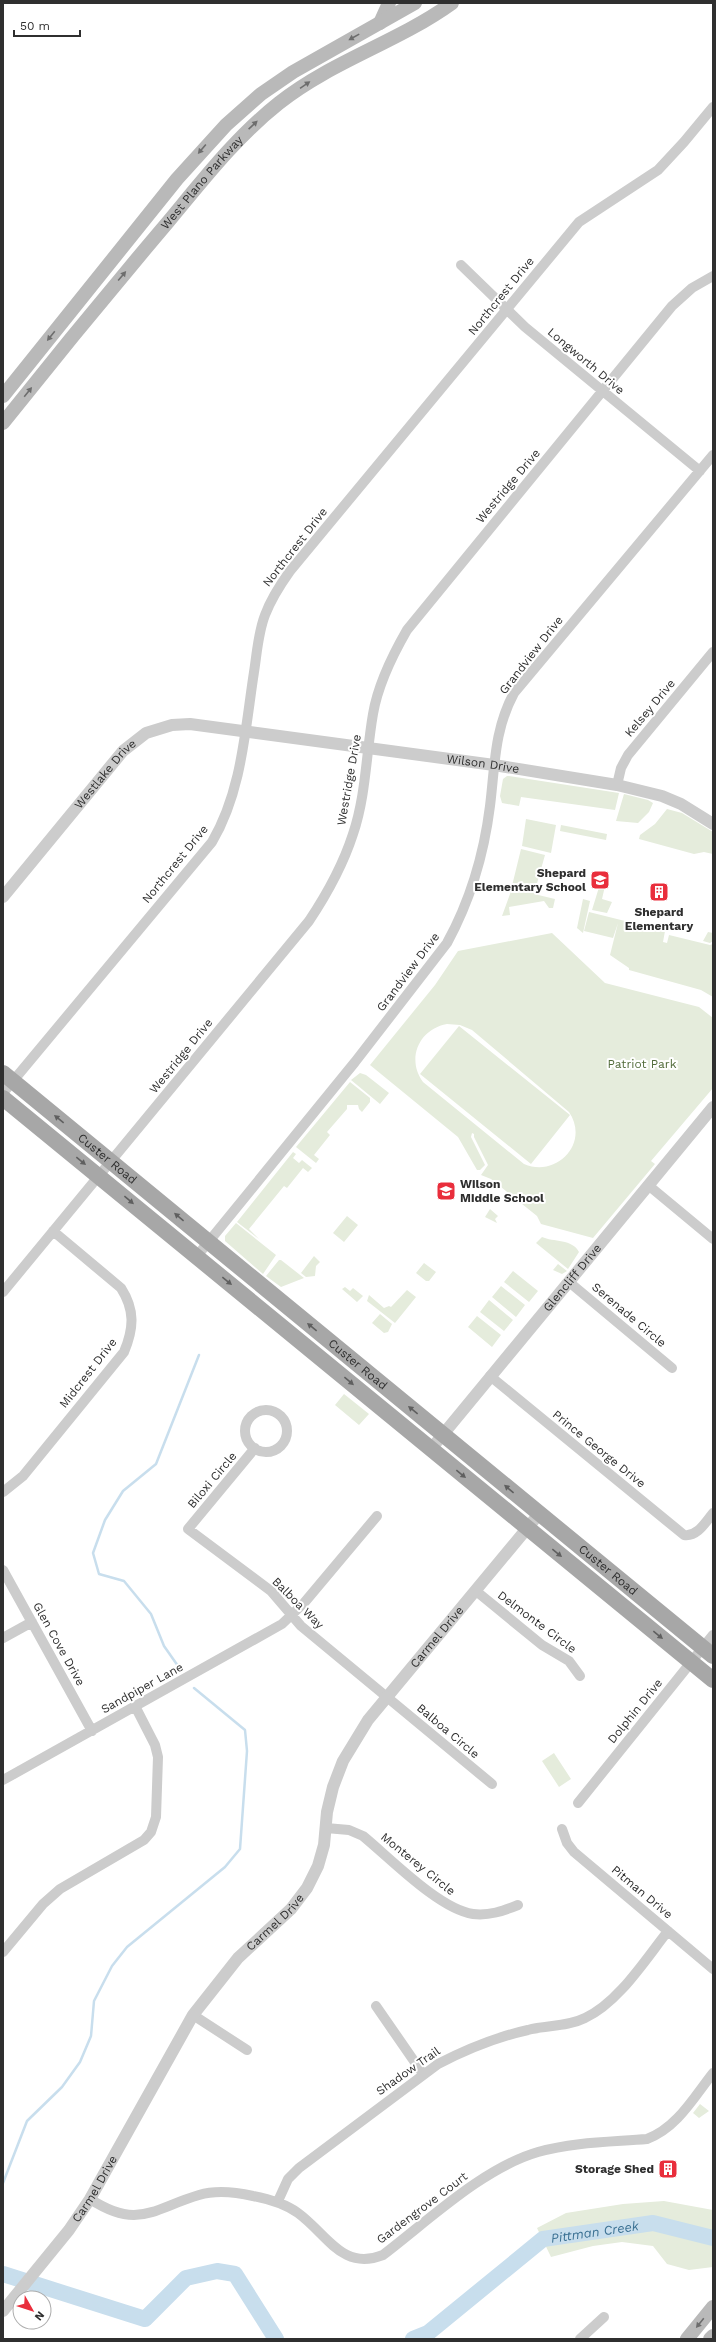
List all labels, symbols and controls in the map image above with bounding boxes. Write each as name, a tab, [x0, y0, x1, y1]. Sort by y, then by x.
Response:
scale bar	[14, 12, 80, 38]
text: 50 m	[20, 19, 50, 33]
one-way arrow	[348, 34, 360, 41]
one-way arrow	[299, 82, 310, 89]
one-way arrow	[248, 121, 258, 130]
street label: West Plano Parkway	[158, 132, 246, 232]
one-way arrow	[198, 144, 207, 155]
street label: Northcrest Drive	[465, 254, 537, 338]
one-way arrow	[118, 271, 127, 282]
street label: Longworth Drive	[545, 325, 627, 397]
one-way arrow	[47, 331, 56, 342]
one-way arrow	[23, 387, 32, 398]
street label: Westridge Drive	[473, 446, 543, 526]
street label: Northcrest Drive	[260, 505, 330, 589]
street label: Grandview Drive	[496, 613, 566, 697]
street label: Kelsey Drive	[622, 676, 678, 740]
street label: Westridge Drive	[334, 733, 364, 827]
street label: Westlake Drive	[71, 736, 139, 812]
street label: Wilson Drive	[446, 752, 520, 776]
street label: Northcrest Drive	[139, 822, 211, 906]
place label: Shepard Elementary School	[474, 866, 586, 894]
school or university icon: Shepard Elementary School	[589, 869, 611, 891]
building icon: Shepard Elementary	[648, 881, 670, 903]
place label: Shepard Elementary	[625, 905, 693, 933]
street label: Grandview Drive	[374, 930, 442, 1014]
street label: Westridge Drive	[147, 1016, 216, 1096]
park label: Patriot Park	[607, 1057, 677, 1071]
one-way arrow	[54, 1114, 65, 1123]
street label: Custer Road	[75, 1130, 140, 1187]
one-way arrow	[76, 1156, 86, 1165]
place label: Wilson Middle School	[460, 1177, 544, 1205]
school or university icon: Wilson Middle School	[435, 1180, 457, 1202]
one-way arrow	[124, 1196, 135, 1205]
one-way arrow	[174, 1212, 184, 1221]
street label: Glencliff Drive	[540, 1241, 604, 1314]
one-way arrow	[222, 1277, 232, 1285]
street label: Serenade Circle	[589, 1280, 669, 1350]
one-way arrow	[307, 1323, 317, 1332]
street label: Midcrest Drive	[56, 1335, 120, 1411]
street label: Custer Road	[325, 1336, 390, 1393]
one-way arrow	[343, 1377, 354, 1386]
one-way arrow	[407, 1405, 418, 1414]
street label: Prince George Drive	[550, 1407, 648, 1491]
street label: Biloxi Circle	[185, 1449, 240, 1511]
one-way arrow	[456, 1469, 467, 1478]
one-way arrow	[503, 1484, 514, 1493]
street label: Custer Road	[576, 1542, 640, 1598]
one-way arrow	[552, 1548, 563, 1557]
street label: Balboa Way	[269, 1574, 327, 1632]
street label: Delmonte Circle	[495, 1588, 579, 1656]
street label: Glen Cove Drive	[30, 1600, 88, 1688]
street label: Carmel Drive	[407, 1603, 466, 1671]
one-way arrow	[653, 1630, 664, 1639]
street label: Sandpiper Lane	[99, 1660, 185, 1716]
street label: Dolphin Drive	[605, 1676, 665, 1746]
street label: Balboa Circle	[414, 1701, 482, 1761]
street label: Monterey Circle	[378, 1830, 458, 1898]
street label: Pitman Drive	[609, 1862, 675, 1922]
street label: Carmel Drive	[243, 1891, 307, 1954]
street label: Shadow Trail	[373, 2044, 443, 2098]
street label: Carmel Drive	[69, 2153, 120, 2225]
building icon: Storage Shed	[657, 2158, 679, 2180]
place label: Storage Shed	[575, 2162, 654, 2176]
street label: Gardengrove Court	[374, 2169, 470, 2247]
water label: Pittman Creek	[550, 2218, 641, 2246]
north arrow	[12, 2290, 52, 2330]
text: N	[32, 2309, 47, 2323]
one-way arrow	[695, 2318, 704, 2328]

